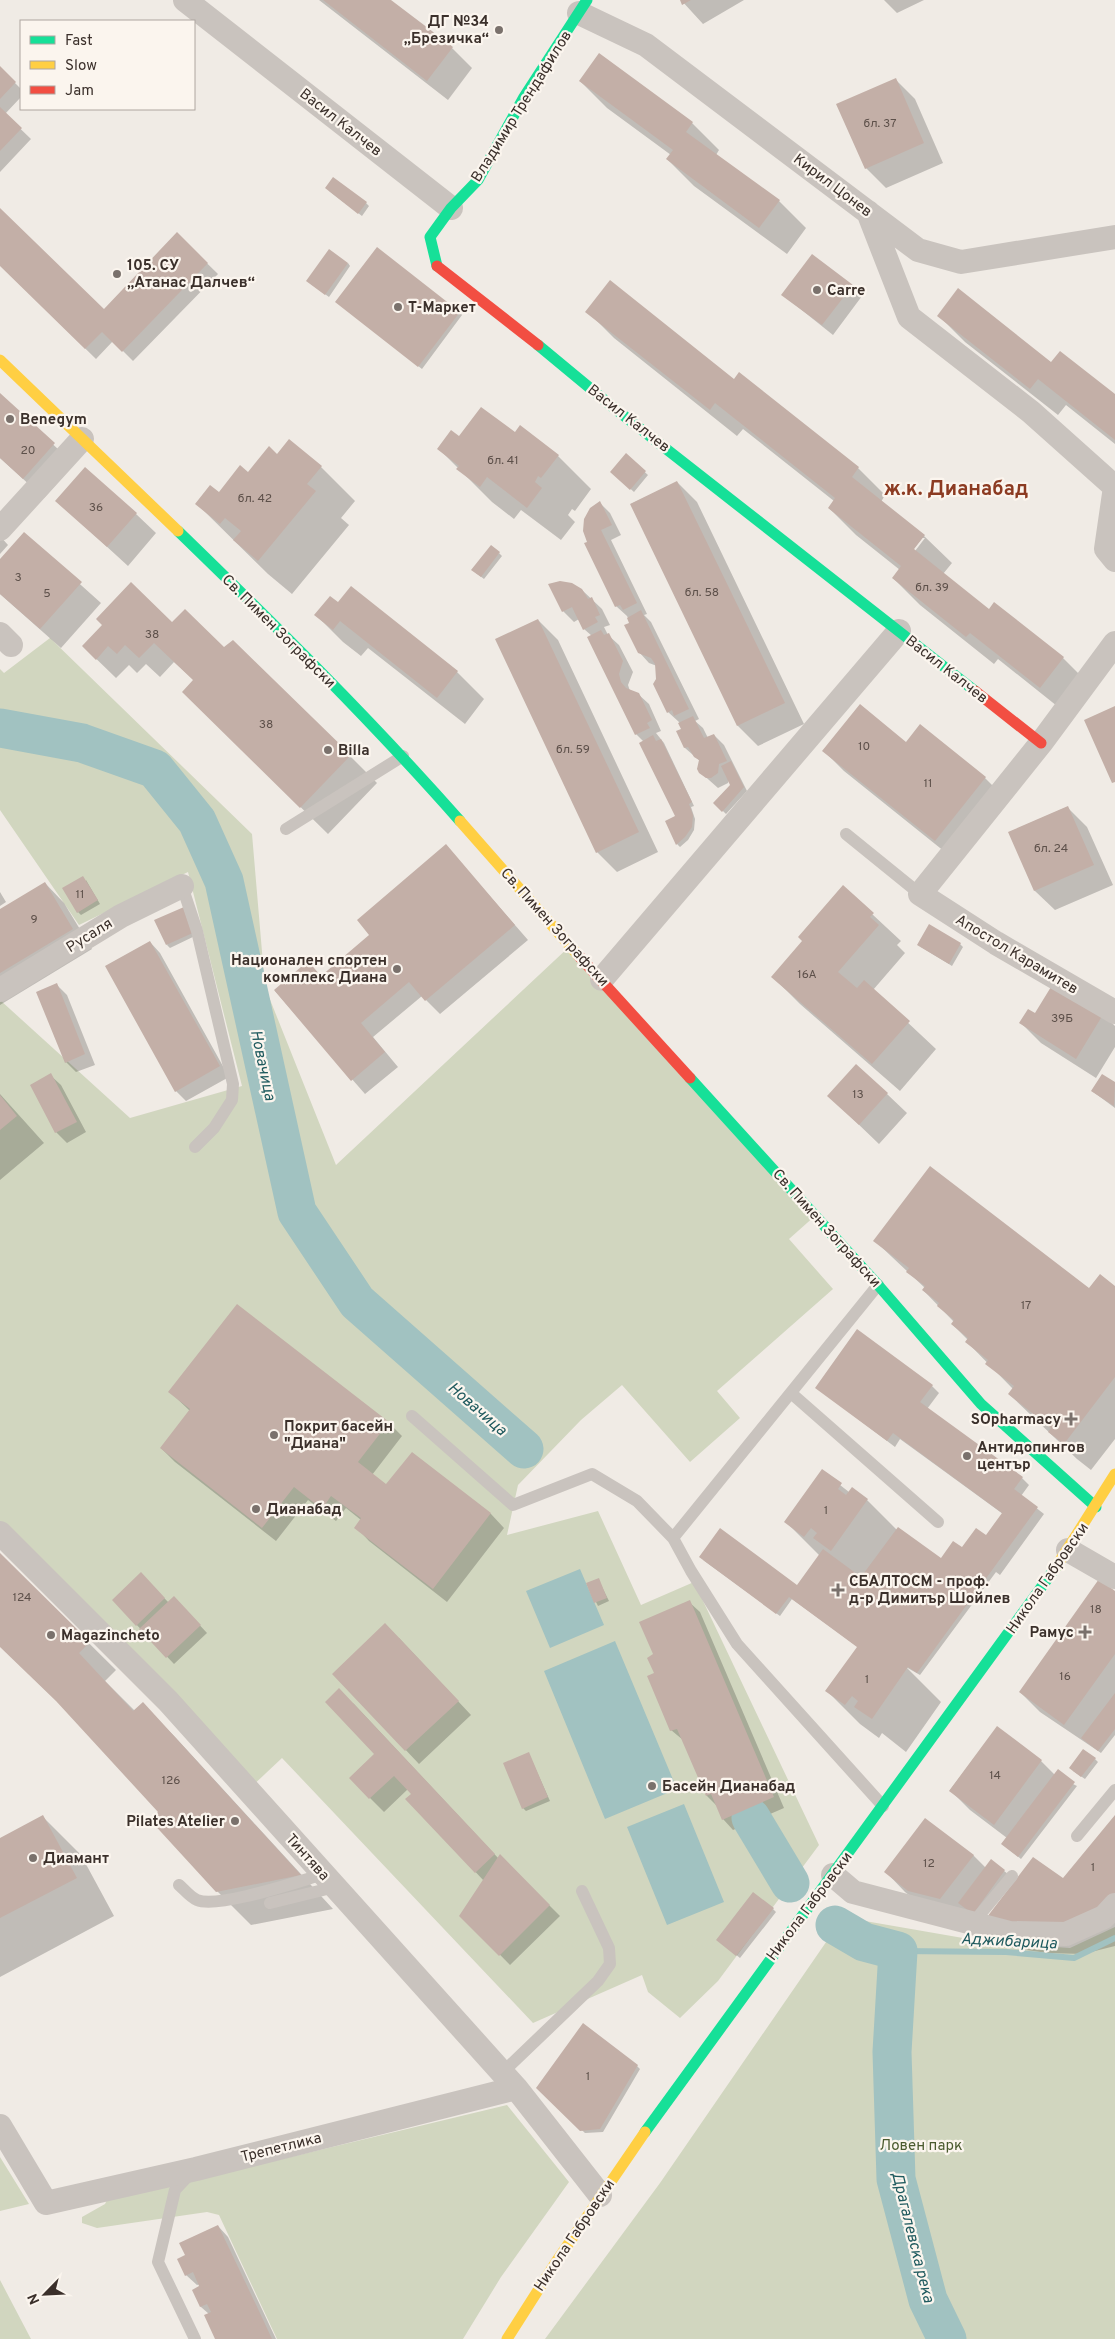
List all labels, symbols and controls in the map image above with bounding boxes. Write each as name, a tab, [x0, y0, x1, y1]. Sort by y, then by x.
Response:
place label: ДГ №34 „Брезичка“	[404, 13, 489, 49]
legend	[20, 20, 195, 110]
marker: ДГ №34 „Брезичка“	[493, 24, 505, 36]
street label: Владимир Трендафилов	[468, 27, 577, 186]
text: Fast	[65, 32, 93, 51]
text: Slow	[65, 57, 97, 76]
text: Jam	[65, 82, 94, 101]
street label: Васил Калчев	[295, 85, 385, 161]
house number: бл. 37	[864, 116, 896, 132]
street label: Кирил Цонев	[789, 150, 875, 222]
place label: 105. СУ „Атанас Далчев“	[127, 257, 255, 293]
marker: 105. СУ „Атанас Далчев“	[111, 268, 123, 280]
place label: Carre	[827, 282, 865, 301]
marker: Carre	[811, 284, 823, 296]
place label: Т-Маркет	[408, 299, 476, 318]
marker: Т-Маркет	[392, 301, 404, 313]
street label: Васил Калчев	[583, 381, 673, 457]
place label: Benegym	[20, 411, 87, 430]
marker: Benegym	[4, 413, 16, 425]
house number: 20	[20, 443, 36, 459]
house number: бл. 41	[487, 453, 519, 469]
district label: ж.к. Дианабад	[884, 477, 1028, 503]
house number: бл. 42	[238, 491, 272, 507]
house number: 36	[89, 500, 103, 516]
house number: 3	[14, 570, 22, 586]
street label: Св. Пимен Зографски	[217, 571, 339, 693]
house number: бл. 39	[915, 580, 949, 596]
house number: бл. 58	[685, 585, 719, 601]
house number: 5	[43, 586, 51, 602]
house number: 38	[145, 627, 159, 643]
street label: Васил Калчев	[901, 632, 991, 708]
house number: 38	[259, 717, 273, 733]
house number: 10	[858, 739, 870, 755]
place label: Billa	[338, 742, 370, 761]
house number: бл. 59	[556, 742, 590, 758]
marker: Billa	[322, 744, 334, 756]
house number: 11	[924, 776, 932, 792]
house number: бл. 24	[1034, 841, 1068, 857]
street label: Св. Пимен Зографски	[495, 865, 612, 991]
house number: 11	[76, 887, 84, 903]
street label: Апостол Карамитев	[951, 911, 1081, 999]
house number: 9	[30, 912, 38, 928]
street label: Русаля	[63, 915, 117, 958]
place label: Национален спортен комплекс Диана	[231, 952, 387, 988]
marker: Национален спортен комплекс Диана	[391, 963, 403, 975]
house number: 16А	[797, 967, 817, 983]
house number: 39Б	[1051, 1011, 1073, 1027]
water label: Новачица	[245, 1028, 279, 1103]
house number: 13	[852, 1087, 864, 1103]
street label: Св. Пимен Зографски	[767, 1166, 884, 1292]
house number: 17	[1021, 1298, 1031, 1314]
water label: Новачица	[443, 1378, 511, 1441]
place label: SOpharmacy	[971, 1411, 1061, 1430]
marker: SOpharmacy	[1065, 1413, 1077, 1425]
place label: Покрит басейн "Диана"	[284, 1418, 393, 1454]
marker: Покрит басейн "Диана"	[268, 1429, 280, 1441]
place label: Антидопингов център	[977, 1439, 1085, 1475]
marker: Антидопингов център	[961, 1450, 973, 1462]
place label: Дианабад	[266, 1501, 342, 1520]
marker: Дианабад	[250, 1503, 262, 1515]
house number: 1	[824, 1503, 828, 1519]
street label: Никола Габровски	[1003, 1520, 1094, 1638]
place label: СБАЛТОСМ - проф. д-р Димитър Шойлев	[849, 1573, 1011, 1609]
marker: СБАЛТОСМ - проф. д-р Димитър Шойлев	[831, 1583, 845, 1597]
house number: 124	[12, 1590, 32, 1606]
house number: 18	[1090, 1602, 1102, 1618]
place label: Рамус	[1029, 1624, 1074, 1643]
marker: Рамус	[1078, 1625, 1092, 1639]
place label: Magazincheto	[61, 1627, 160, 1646]
marker: Magazincheto	[45, 1629, 57, 1641]
house number: 16	[1059, 1669, 1071, 1685]
house number: 1	[865, 1672, 869, 1688]
house number: 14	[989, 1768, 1001, 1784]
house number: 126	[162, 1773, 180, 1789]
place label: Басейн Дианабад	[662, 1778, 795, 1797]
marker: Басейн Дианабад	[646, 1780, 658, 1792]
place label: Pilates Atelier	[126, 1813, 226, 1832]
marker: Pilates Atelier	[229, 1815, 241, 1827]
street label: Тинтява	[281, 1831, 333, 1885]
street label: Никола Габровски	[763, 1849, 857, 1965]
place label: Диамант	[43, 1850, 109, 1869]
marker: Диамант	[27, 1852, 39, 1864]
house number: 12	[923, 1856, 935, 1872]
house number: 1	[1091, 1860, 1095, 1876]
water label: Аджибарица	[960, 1929, 1058, 1955]
house number: 1	[586, 2069, 590, 2085]
street label: Трепетлика	[239, 2129, 324, 2168]
park label: Ловен парк	[879, 2137, 963, 2156]
water label: Драгалевска река	[886, 2170, 938, 2306]
street label: Никола Габровски	[531, 2176, 620, 2296]
north arrow	[20, 2269, 70, 2319]
text: N	[25, 2291, 44, 2307]

